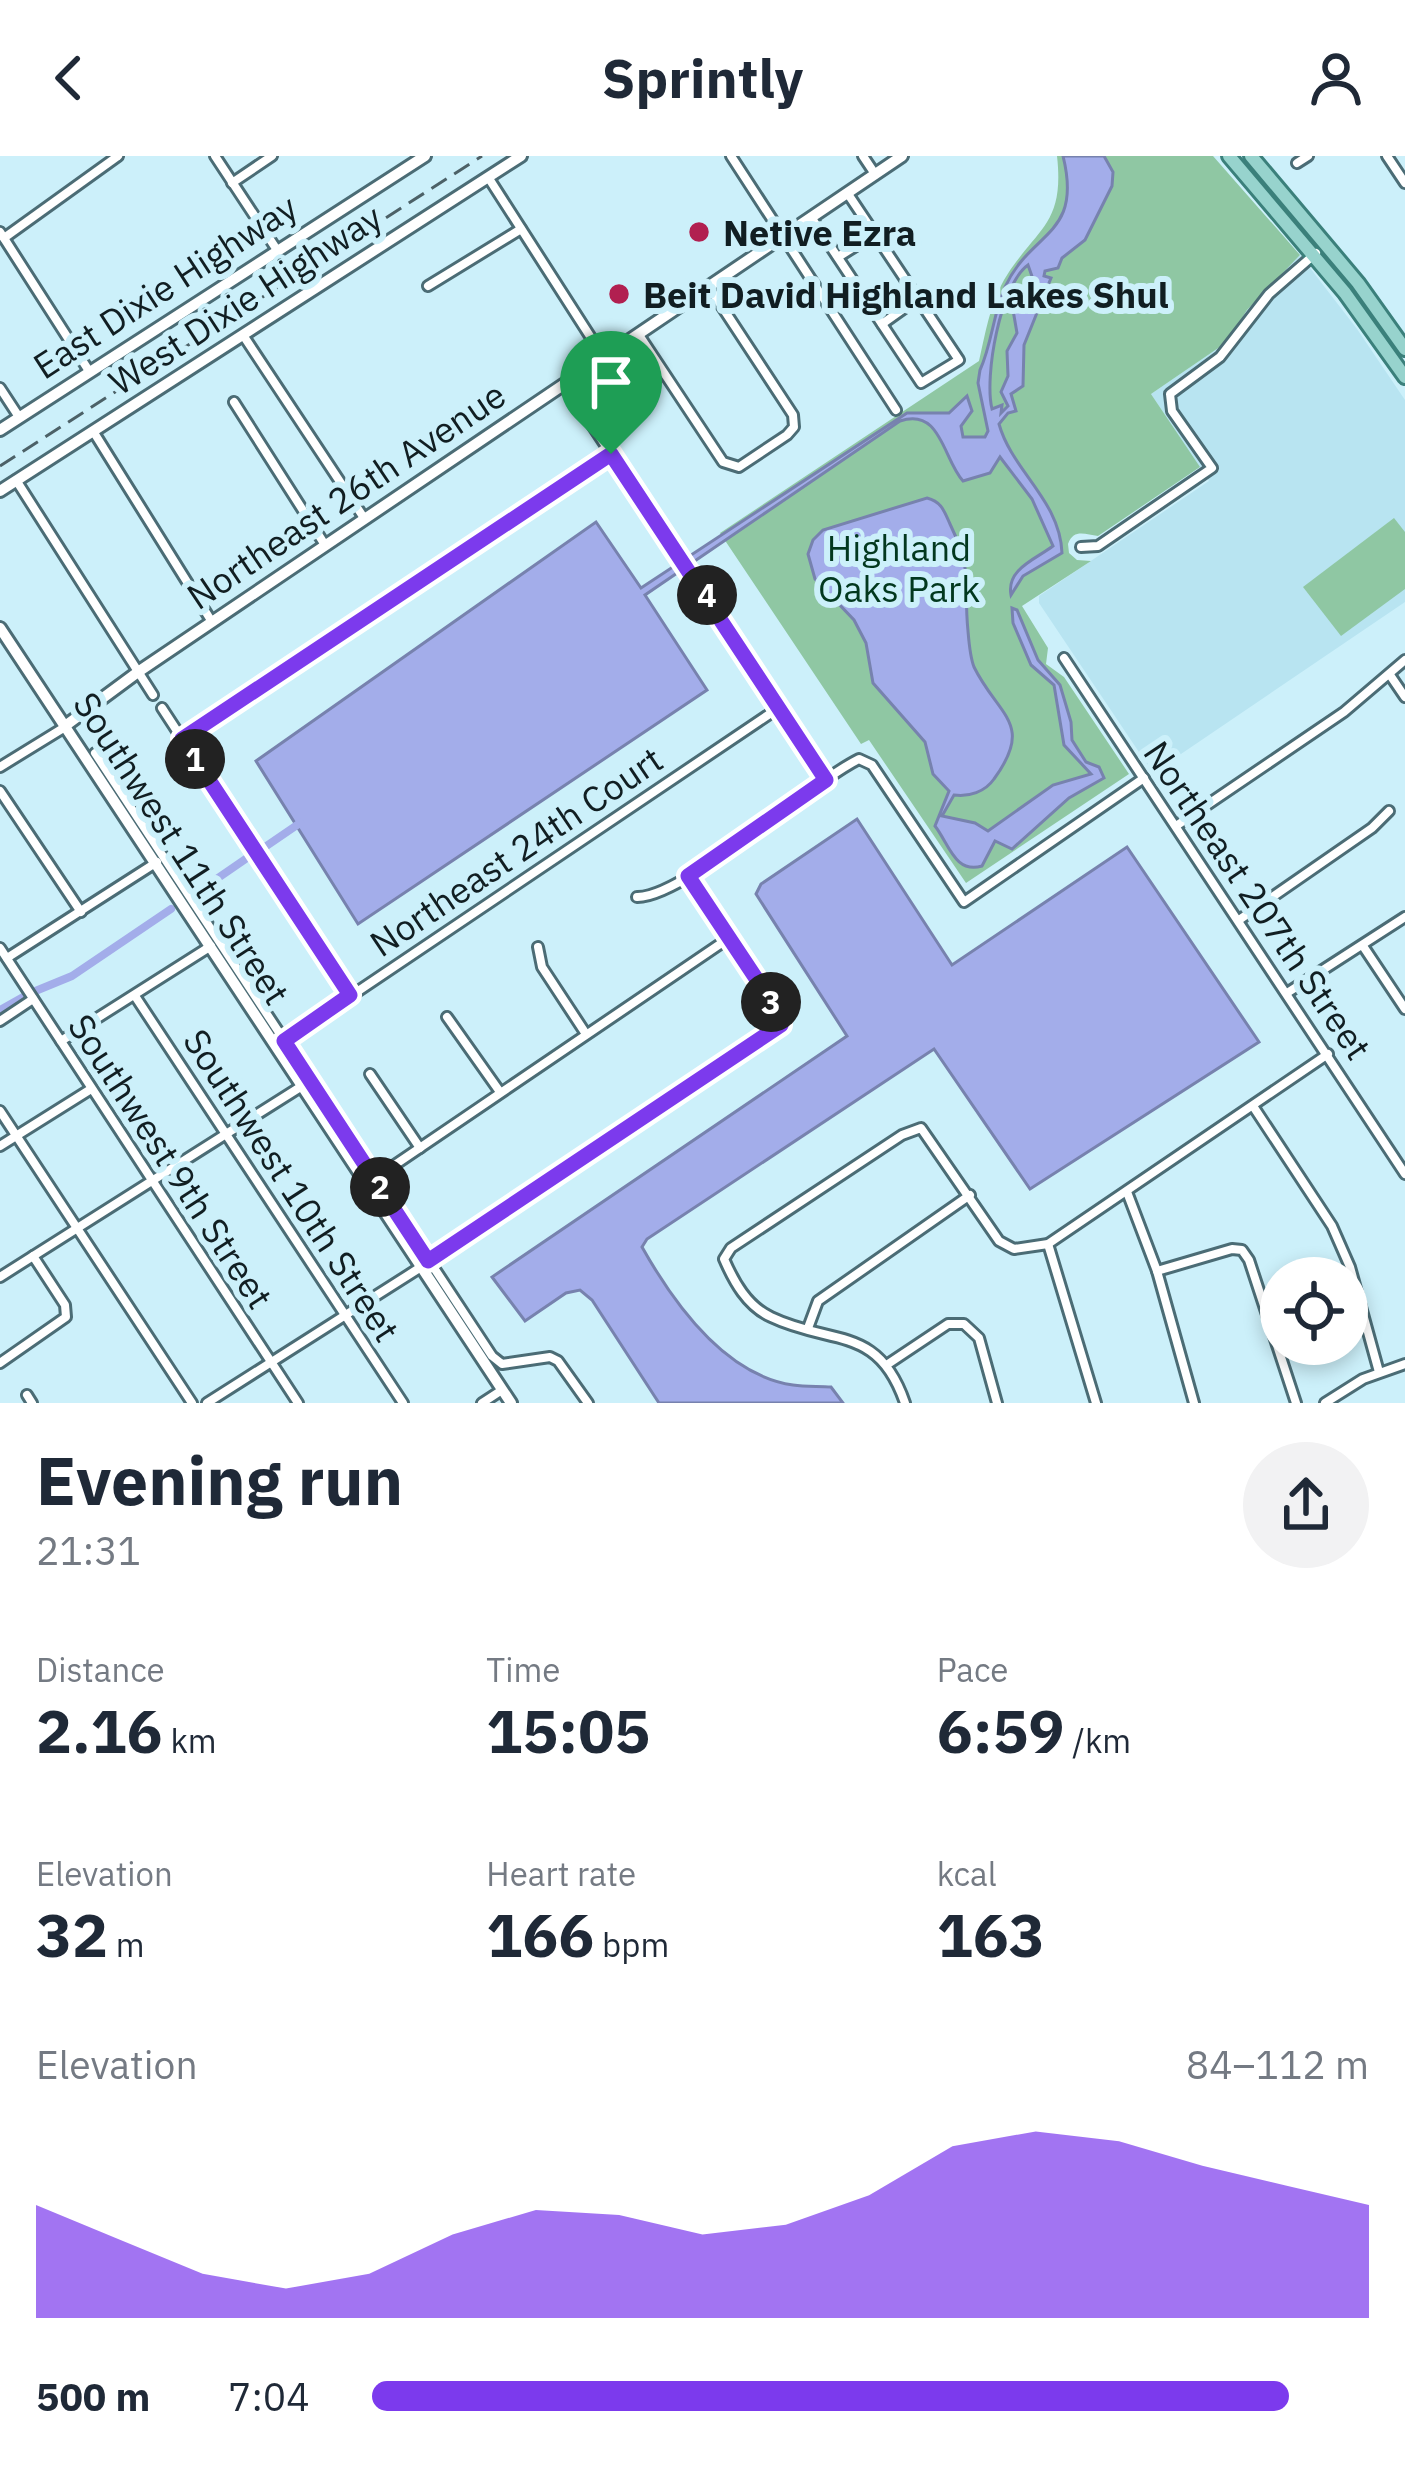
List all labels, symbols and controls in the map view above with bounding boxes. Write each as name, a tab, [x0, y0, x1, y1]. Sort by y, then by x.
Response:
text: Sprintly	[602, 43, 803, 113]
icon: back	[36, 45, 102, 111]
icon: person	[1303, 45, 1369, 111]
street label: East Dixie Highway	[24, 183, 306, 389]
street label: West Dixie Highway	[100, 193, 391, 405]
place label: Netive Ezra	[723, 209, 916, 256]
marker: Netive Ezra	[686, 219, 712, 245]
place label: Beit David Highland Lakes Shul	[643, 271, 1169, 318]
marker: Beit David Highland Lakes Shul	[606, 281, 632, 307]
pin	[560, 331, 662, 454]
icon: arrive	[578, 349, 644, 415]
street label: Northeast 26th Avenue	[178, 371, 514, 619]
park label: Highland Oaks Park	[818, 524, 980, 612]
pin: 4	[677, 565, 737, 625]
text: 4	[697, 573, 717, 616]
street label: Southwest 11th Street	[65, 684, 299, 1012]
pin: 1	[165, 729, 225, 789]
street label: Northeast 207th Street	[1134, 732, 1382, 1068]
street label: Northeast 24th Court	[361, 736, 671, 966]
pin: 3	[741, 972, 801, 1032]
text: 3	[761, 980, 781, 1023]
street label: Southwest 9th Street	[58, 1005, 284, 1317]
street label: Southwest 10th Street	[173, 1020, 411, 1350]
pin: 2	[350, 1157, 410, 1217]
text: 2	[370, 1165, 390, 1208]
map controls	[1260, 1257, 1368, 1365]
button: locate	[1260, 1257, 1368, 1365]
text: Evening run	[36, 1437, 403, 1523]
button: share	[1243, 1442, 1369, 1568]
text: 21:31	[36, 1525, 141, 1576]
text: Distance	[36, 1648, 165, 1691]
text: Time	[486, 1648, 560, 1691]
text: Pace	[937, 1648, 1008, 1691]
text: 2.16	[36, 1691, 163, 1770]
text: 15:05	[486, 1691, 650, 1770]
text: 6:59	[937, 1691, 1064, 1770]
text: km	[163, 1719, 217, 1762]
text: /km	[1064, 1719, 1131, 1762]
text: Elevation	[36, 1852, 173, 1895]
text: Heart rate	[486, 1852, 636, 1895]
text: kcal	[937, 1852, 997, 1895]
text: 32	[36, 1895, 108, 1974]
text: 166	[486, 1895, 594, 1974]
text: 163	[937, 1895, 1045, 1974]
text: m	[108, 1923, 145, 1966]
text: bpm	[594, 1923, 669, 1966]
text: Elevation	[36, 2039, 198, 2090]
text: 84–112 m	[1186, 2039, 1369, 2090]
text: 500 m	[36, 2371, 150, 2422]
text: 7:04	[228, 2371, 310, 2422]

